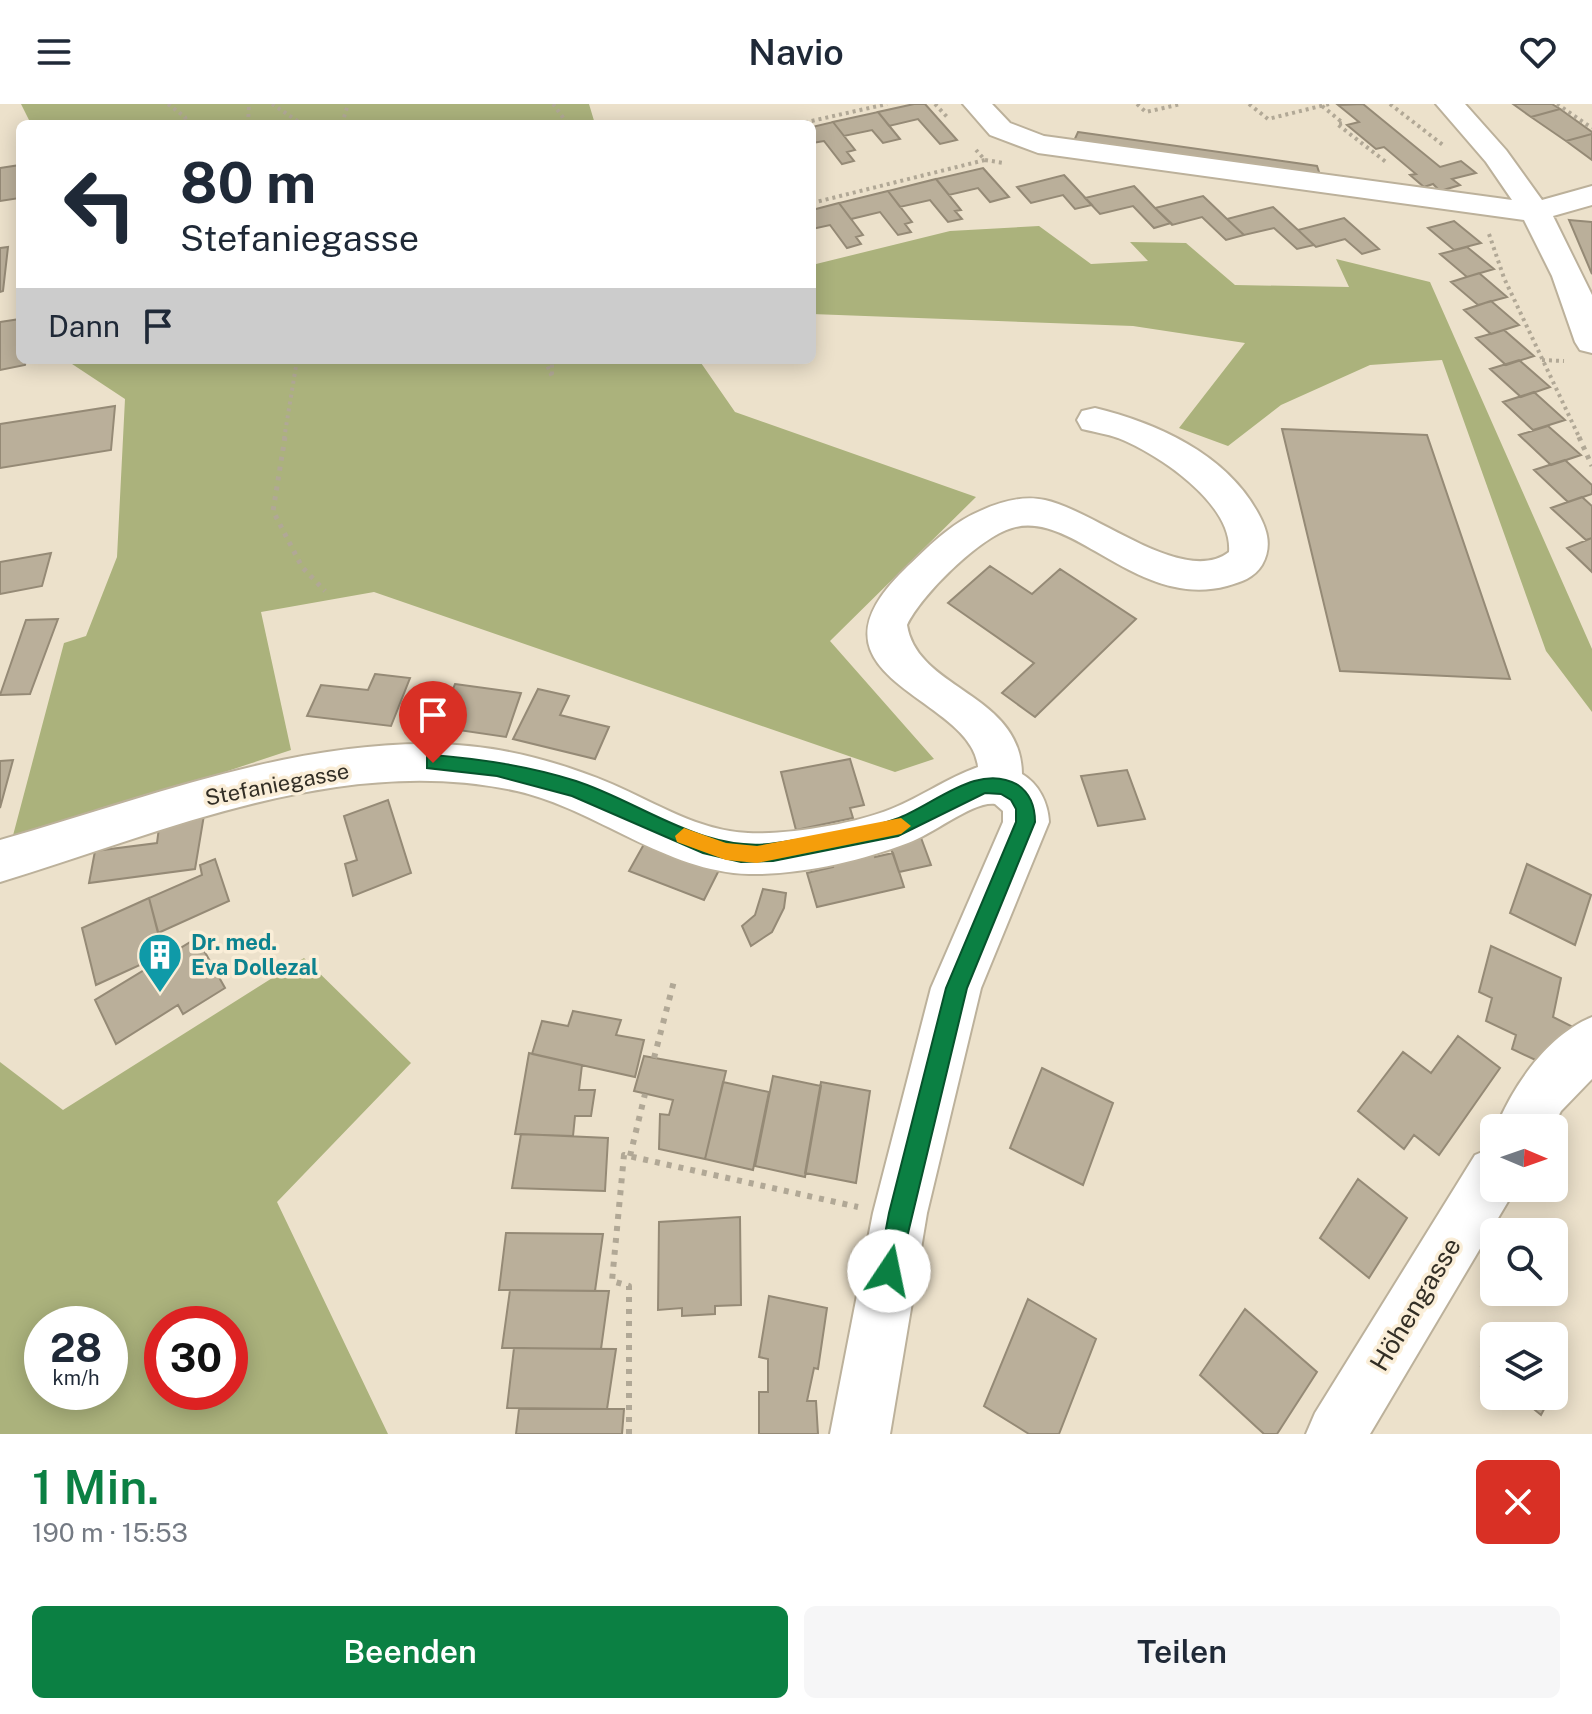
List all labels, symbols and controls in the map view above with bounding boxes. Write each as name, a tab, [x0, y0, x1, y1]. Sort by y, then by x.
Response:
icon: menu	[32, 30, 76, 74]
icon: heart	[1516, 30, 1560, 74]
text: Navio	[748, 31, 844, 73]
text: 80 m	[180, 150, 316, 216]
icon: left	[48, 152, 152, 256]
text: Stefaniegasse	[180, 217, 419, 259]
icon: arrive	[136, 304, 180, 348]
text: Dann	[48, 308, 120, 344]
pin	[399, 681, 467, 763]
icon: arrive	[411, 693, 455, 737]
street label: Stefaniegasse	[203, 757, 351, 811]
place label: Dr. med. Eva Dollezal	[191, 929, 318, 980]
building icon: Dr. med. Eva Dollezal	[136, 931, 184, 994]
north arrow	[1480, 1114, 1568, 1202]
map controls	[1480, 1114, 1568, 1410]
button: search	[1480, 1218, 1568, 1306]
position arrow	[847, 1229, 931, 1313]
street label: Höhengasse	[1363, 1232, 1467, 1376]
speed limit sign: 30	[144, 1306, 248, 1410]
button: layers	[1480, 1322, 1568, 1410]
text: 28	[50, 1324, 102, 1371]
text: km/h	[52, 1366, 100, 1390]
text: 1 Min.	[32, 1458, 159, 1515]
button: close	[1476, 1460, 1560, 1544]
text: 190 m · 15:53	[32, 1517, 188, 1548]
button: Beenden	[32, 1606, 788, 1698]
button: Teilen	[804, 1606, 1560, 1698]

